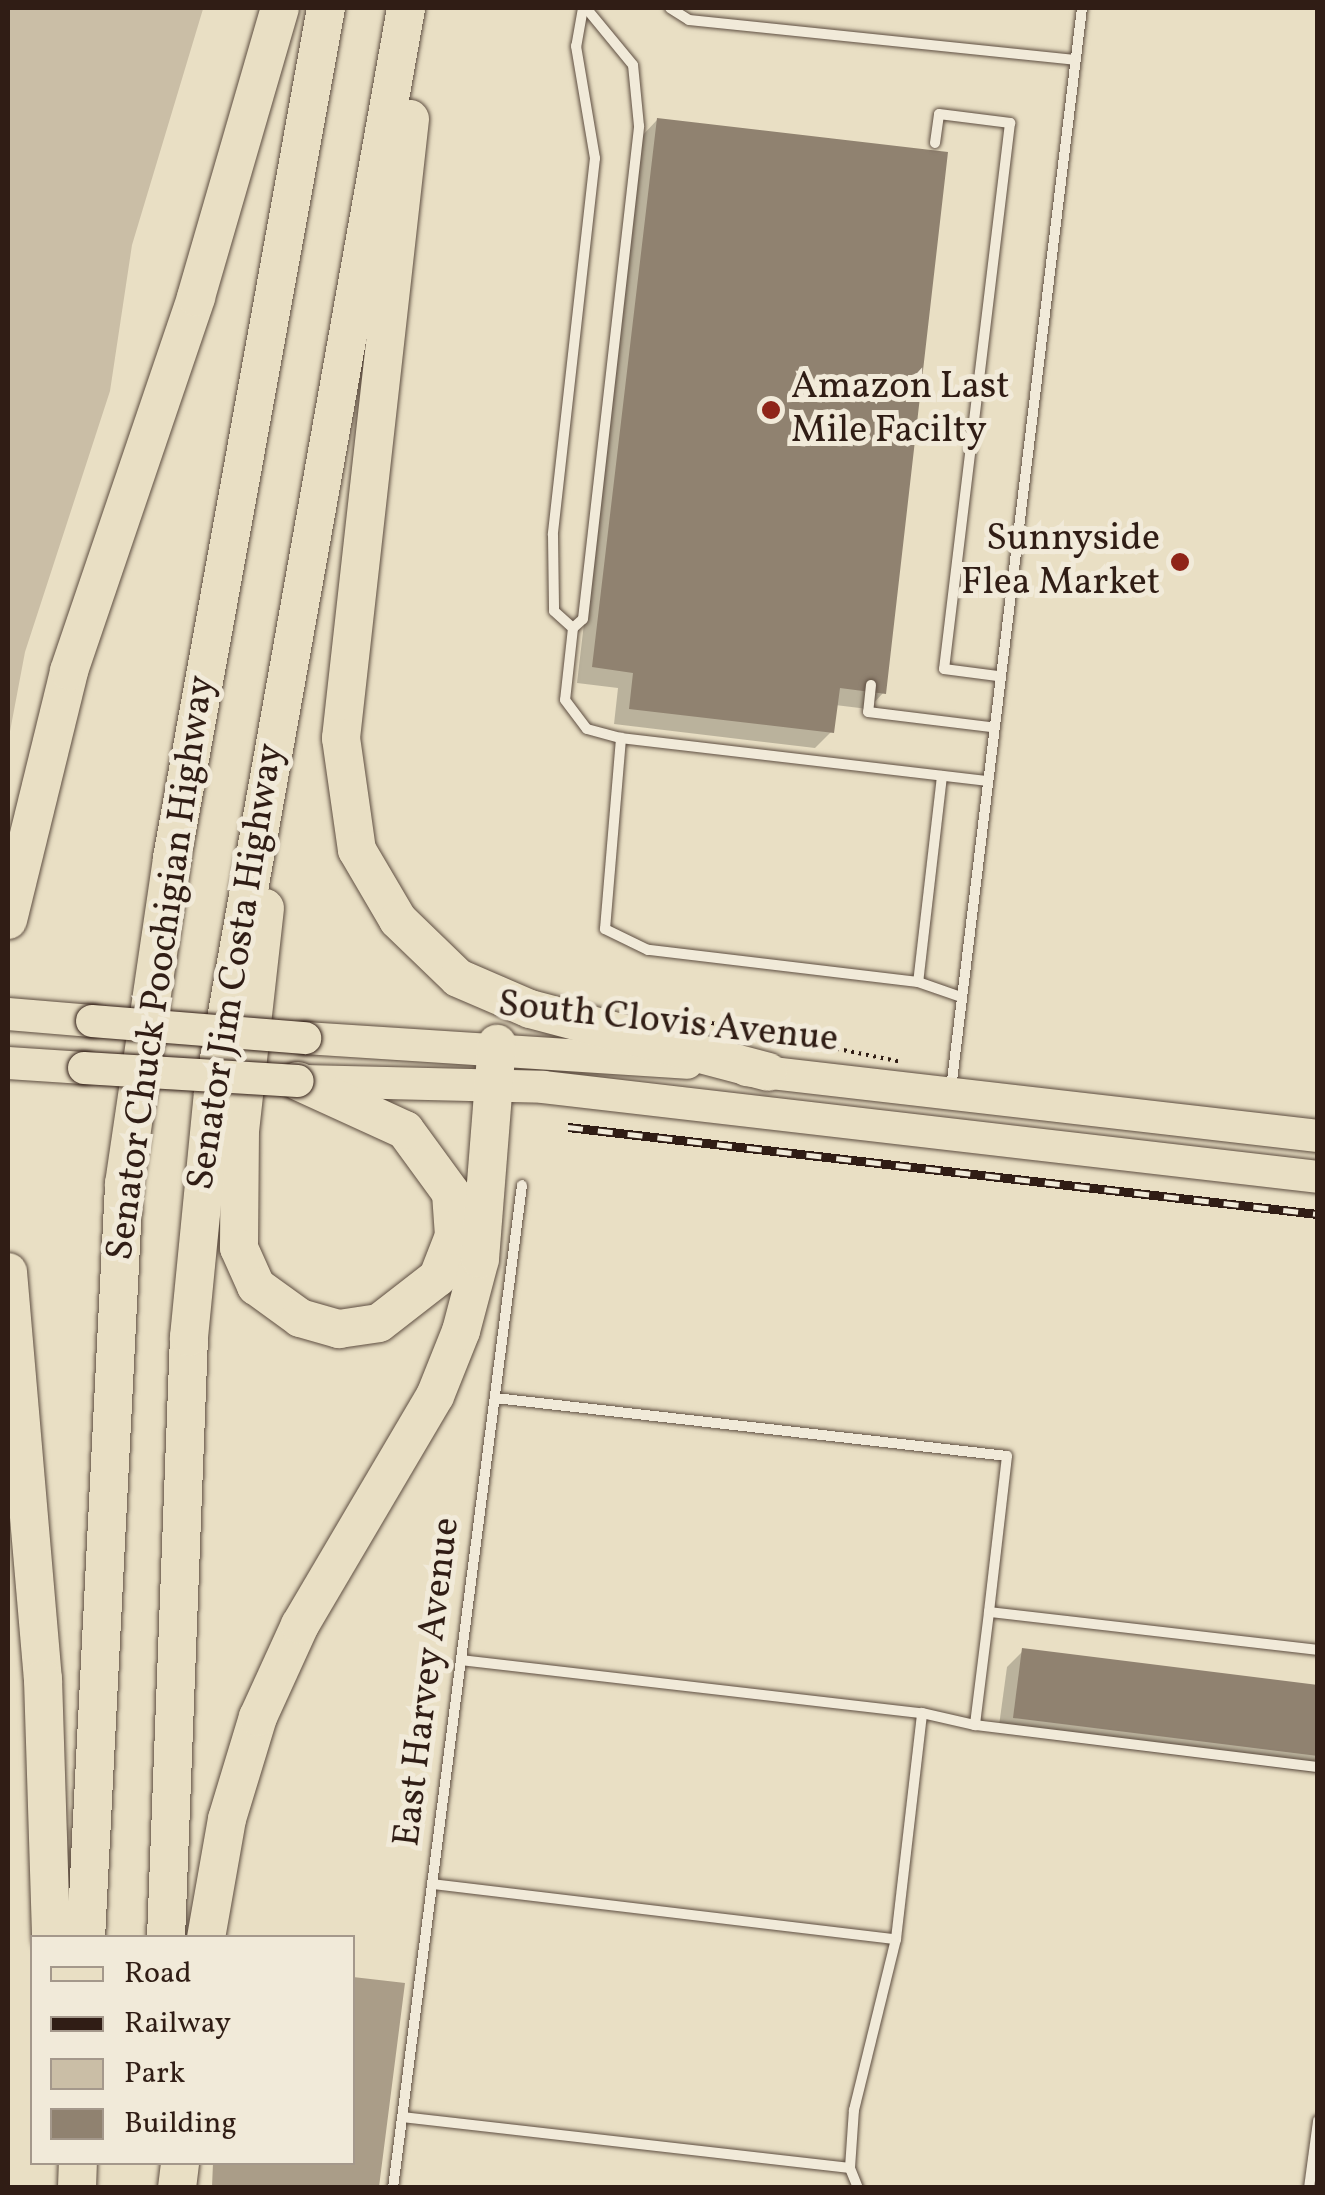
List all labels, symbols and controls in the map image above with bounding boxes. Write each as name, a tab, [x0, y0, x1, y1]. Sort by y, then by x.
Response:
place label: Amazon Last Mile Facilty	[791, 365, 1010, 454]
marker: Amazon Last Mile Facilty	[760, 399, 782, 421]
place label: Sunnyside Flea Market	[961, 517, 1160, 606]
marker: Sunnyside Flea Market	[1169, 551, 1191, 573]
street label: Senator Chuck Poochigian Highway	[98, 673, 226, 1263]
street label: Senator Jim Costa Highway	[179, 741, 295, 1193]
street label: South Clovis Avenue	[496, 982, 840, 1064]
street label: East Harvey Avenue	[385, 1514, 471, 1850]
legend	[30, 1935, 355, 2165]
text: Road	[124, 1953, 192, 1995]
text: Railway	[124, 2003, 231, 2045]
text: Park	[124, 2053, 185, 2095]
text: Building	[124, 2103, 237, 2145]

